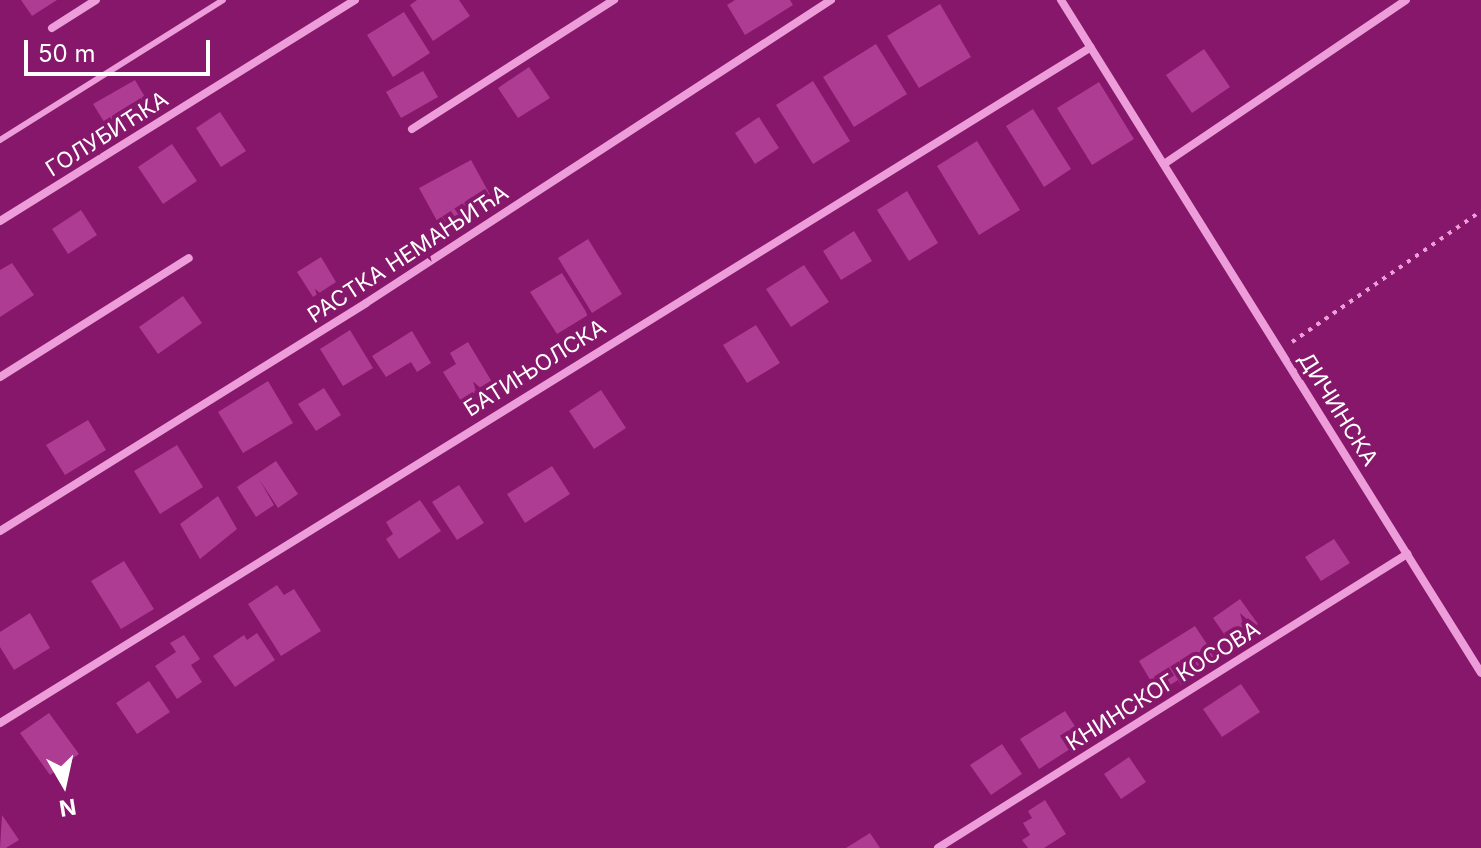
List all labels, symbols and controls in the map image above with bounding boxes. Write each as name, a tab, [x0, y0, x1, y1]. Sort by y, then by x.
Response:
scale bar	[28, 24, 214, 74]
text: 50 m	[38, 39, 96, 68]
street label: ГОЛУБИЋКА	[41, 86, 173, 182]
street label: РАСТКА НЕМАЊИЋА	[303, 179, 513, 329]
street label: БАТИЊОЛСКА	[459, 314, 611, 422]
street label: ДИЧИНСКА	[1293, 347, 1383, 471]
street label: КНИНСКОГ КОСОВА	[1061, 616, 1265, 756]
north arrow	[24, 744, 104, 824]
text: N	[57, 794, 78, 822]

